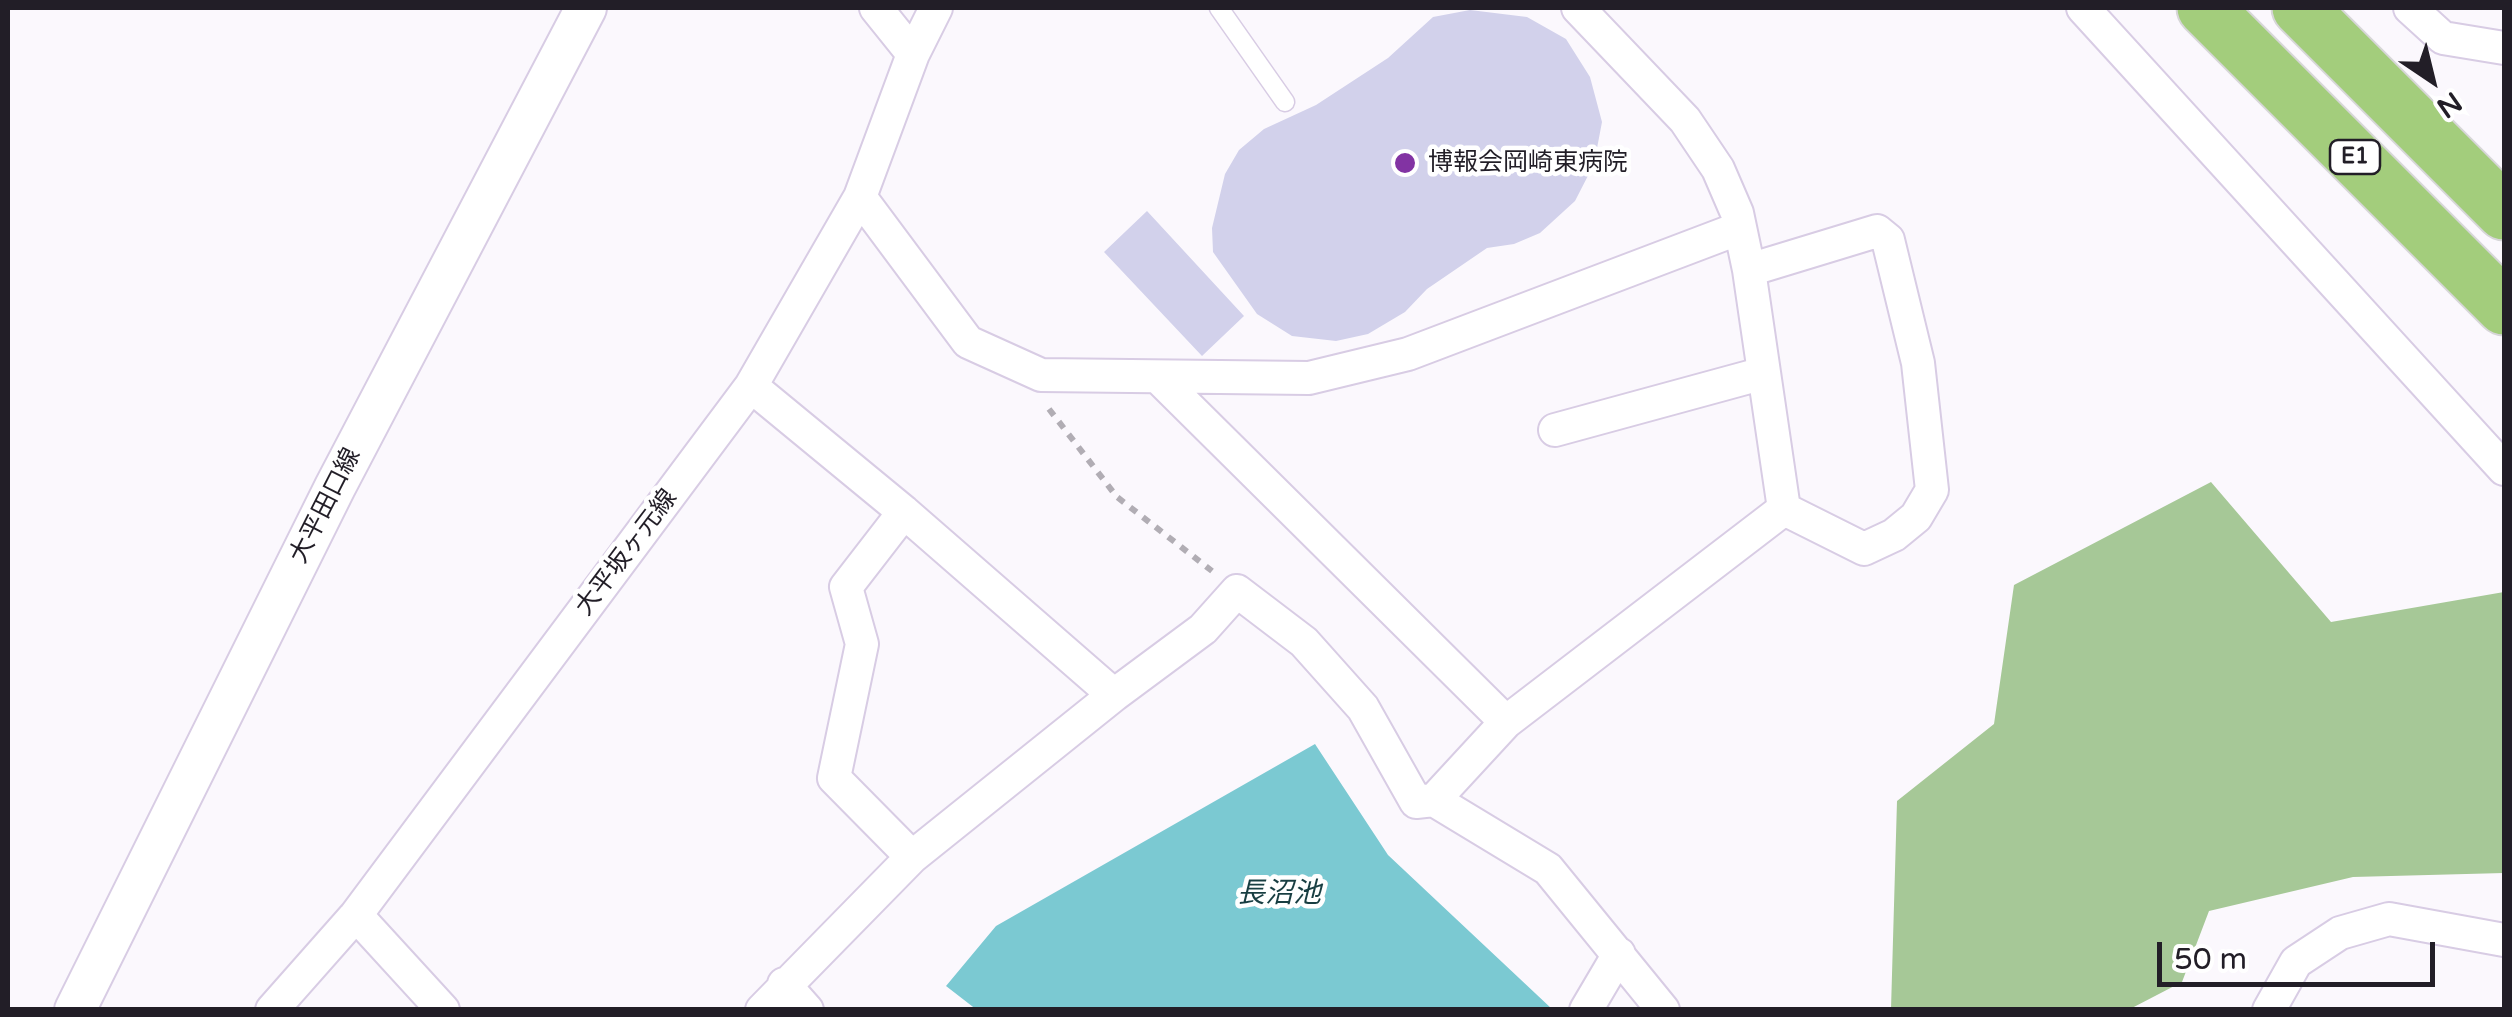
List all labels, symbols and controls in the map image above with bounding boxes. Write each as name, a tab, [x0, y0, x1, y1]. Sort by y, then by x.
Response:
north arrow	[2382, 30, 2482, 130]
text: N	[2430, 84, 2468, 125]
road number: E1	[2330, 140, 2380, 174]
place label: 博報会岡崎東病院	[1428, 148, 1628, 178]
marker: 博報会岡崎東病院	[1392, 150, 1418, 176]
street label: 大平田口線	[284, 444, 368, 568]
street label: 大平坂ヶ元線	[570, 484, 684, 622]
water label: 長沼池	[1237, 878, 1321, 912]
scale bar	[2162, 922, 2440, 984]
text: 50 m	[2174, 941, 2247, 978]

